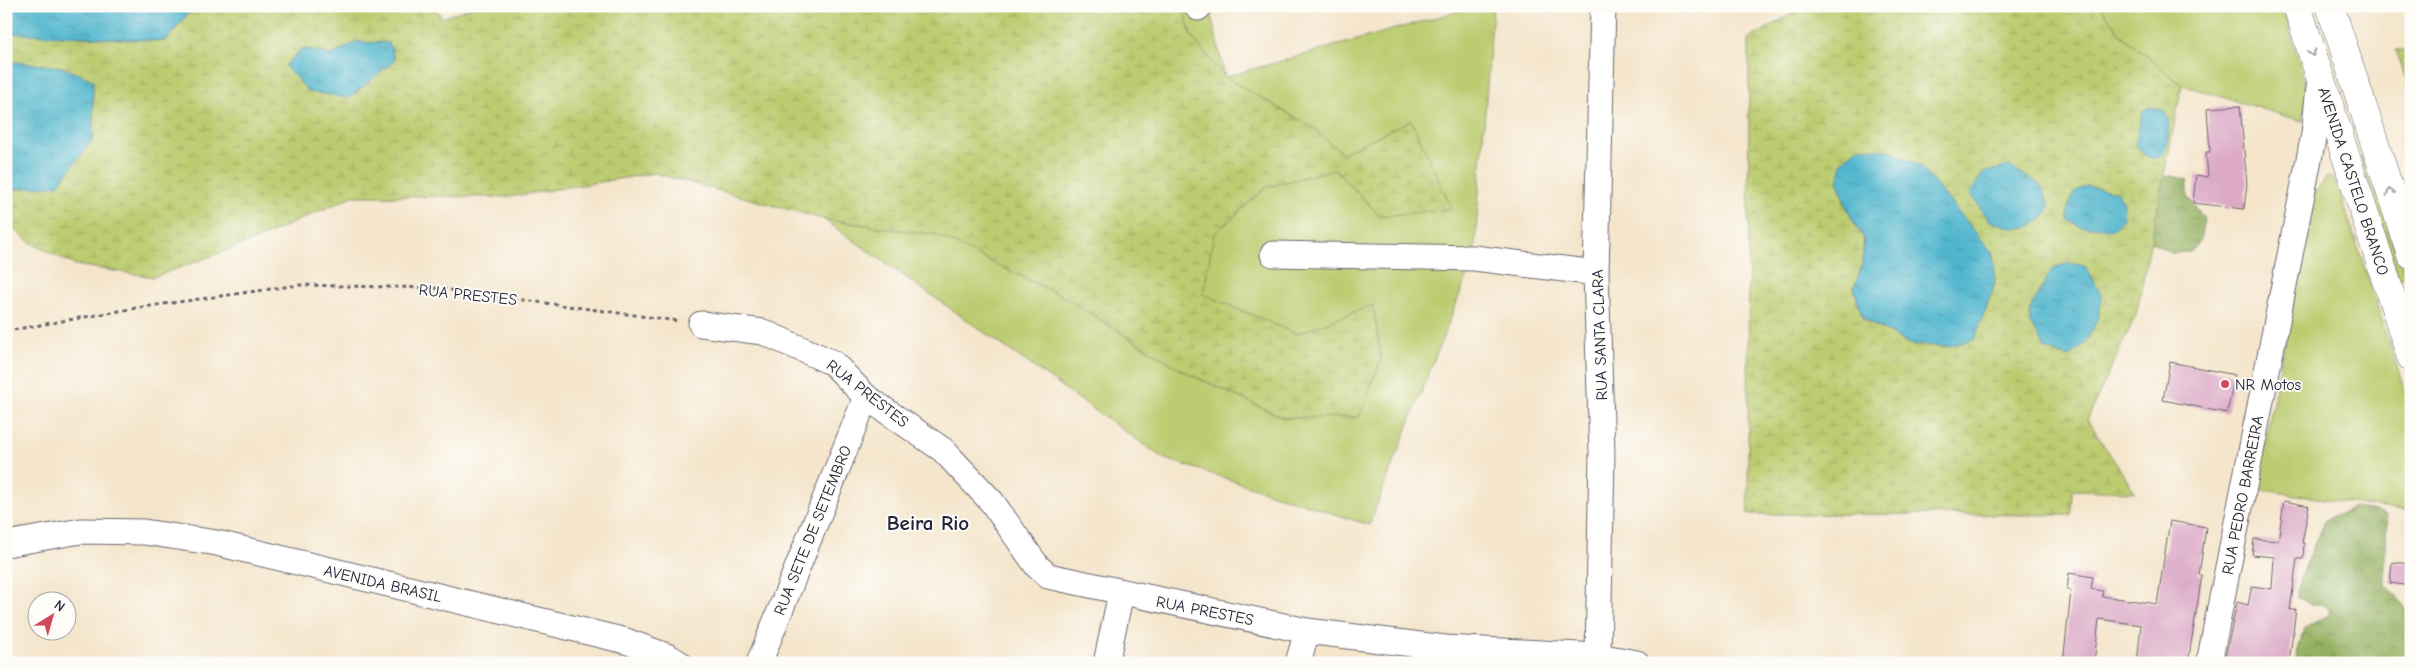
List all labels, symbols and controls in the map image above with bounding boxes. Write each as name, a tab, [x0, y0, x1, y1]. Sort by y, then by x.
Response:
one-way arrow	[2306, 48, 2316, 56]
street label: AVENIDA CASTELO BRANCO	[2314, 85, 2392, 278]
one-way arrow	[2386, 189, 2396, 197]
street label: RUA SANTA CLARA	[1589, 269, 1611, 401]
street label: RUA PRESTES	[418, 281, 518, 309]
street label: RUA PRESTES	[823, 356, 912, 431]
place label: NR Motos	[2235, 376, 2302, 394]
marker: NR Motos	[2219, 378, 2231, 390]
street label: RUA PEDRO BARREIRA	[2219, 414, 2267, 576]
street label: RUA SETE DE SETEMBRO	[771, 443, 855, 618]
district label: Beira Rio	[887, 511, 969, 535]
street label: AVENIDA BRASIL	[322, 562, 443, 606]
north arrow	[28, 592, 78, 642]
street label: RUA PRESTES	[1155, 593, 1255, 629]
text: N	[51, 596, 68, 616]

